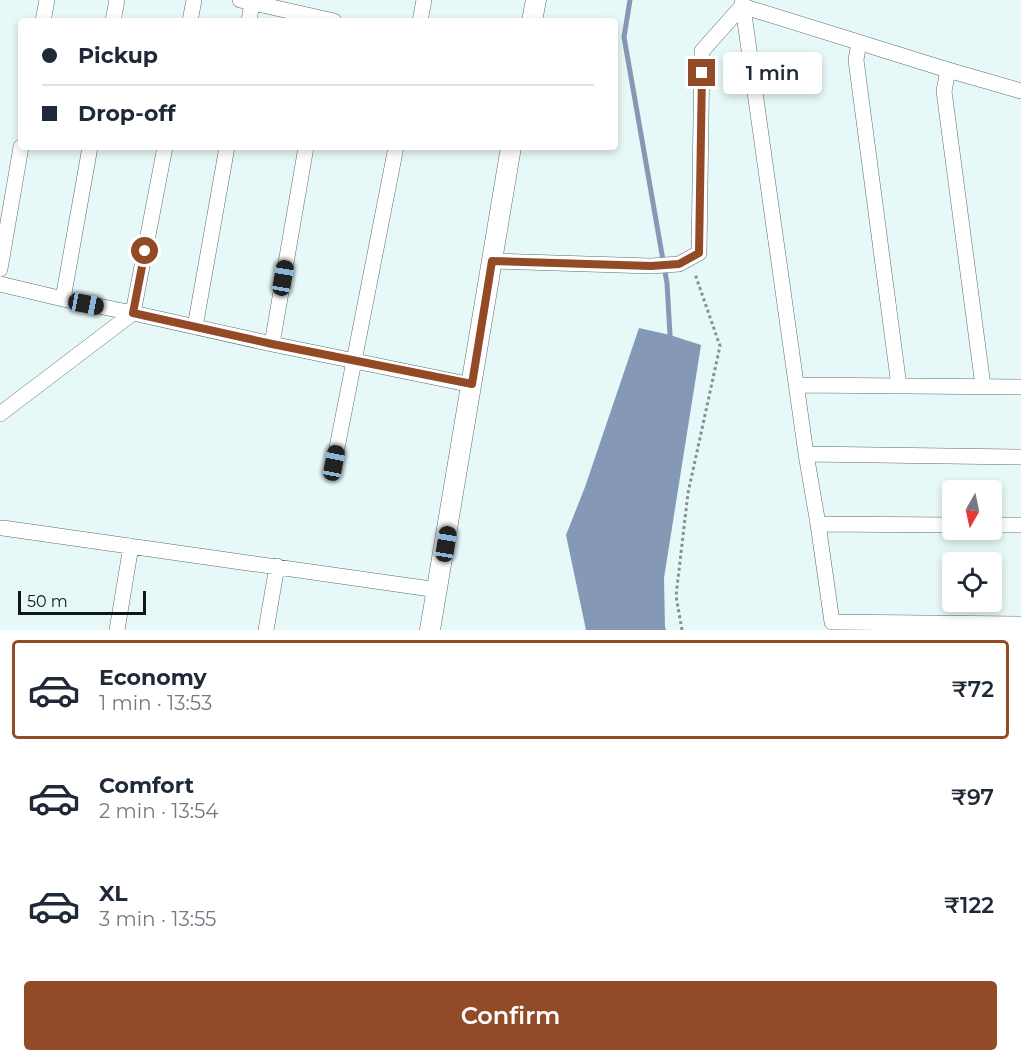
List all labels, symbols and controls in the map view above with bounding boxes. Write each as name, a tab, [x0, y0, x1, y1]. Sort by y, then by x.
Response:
text: Pickup	[78, 42, 158, 69]
callout: 1 min	[723, 52, 822, 94]
route end	[688, 59, 715, 86]
text: 1 min	[746, 61, 799, 85]
text: Drop-off	[78, 100, 176, 127]
route start	[131, 237, 158, 264]
car	[271, 259, 295, 297]
car	[67, 292, 105, 316]
car	[322, 444, 346, 482]
north arrow	[942, 480, 1002, 540]
map controls	[942, 480, 1002, 612]
car	[434, 525, 458, 563]
button: locate	[942, 552, 1002, 612]
scale bar	[18, 588, 146, 616]
text: 50 m	[27, 592, 68, 611]
icon: car	[27, 663, 81, 717]
text: Economy	[99, 664, 207, 691]
text: ₹72	[952, 676, 994, 703]
text: 1 min · 13:53	[99, 691, 212, 715]
icon: car	[27, 771, 81, 825]
text: Comfort	[99, 772, 194, 799]
text: ₹97	[951, 784, 994, 811]
text: 2 min · 13:54	[99, 799, 219, 823]
icon: car	[27, 879, 81, 933]
text: XL	[99, 880, 128, 907]
text: ₹122	[944, 892, 994, 919]
text: 3 min · 13:55	[99, 907, 216, 931]
button: Confirm	[24, 981, 997, 1050]

